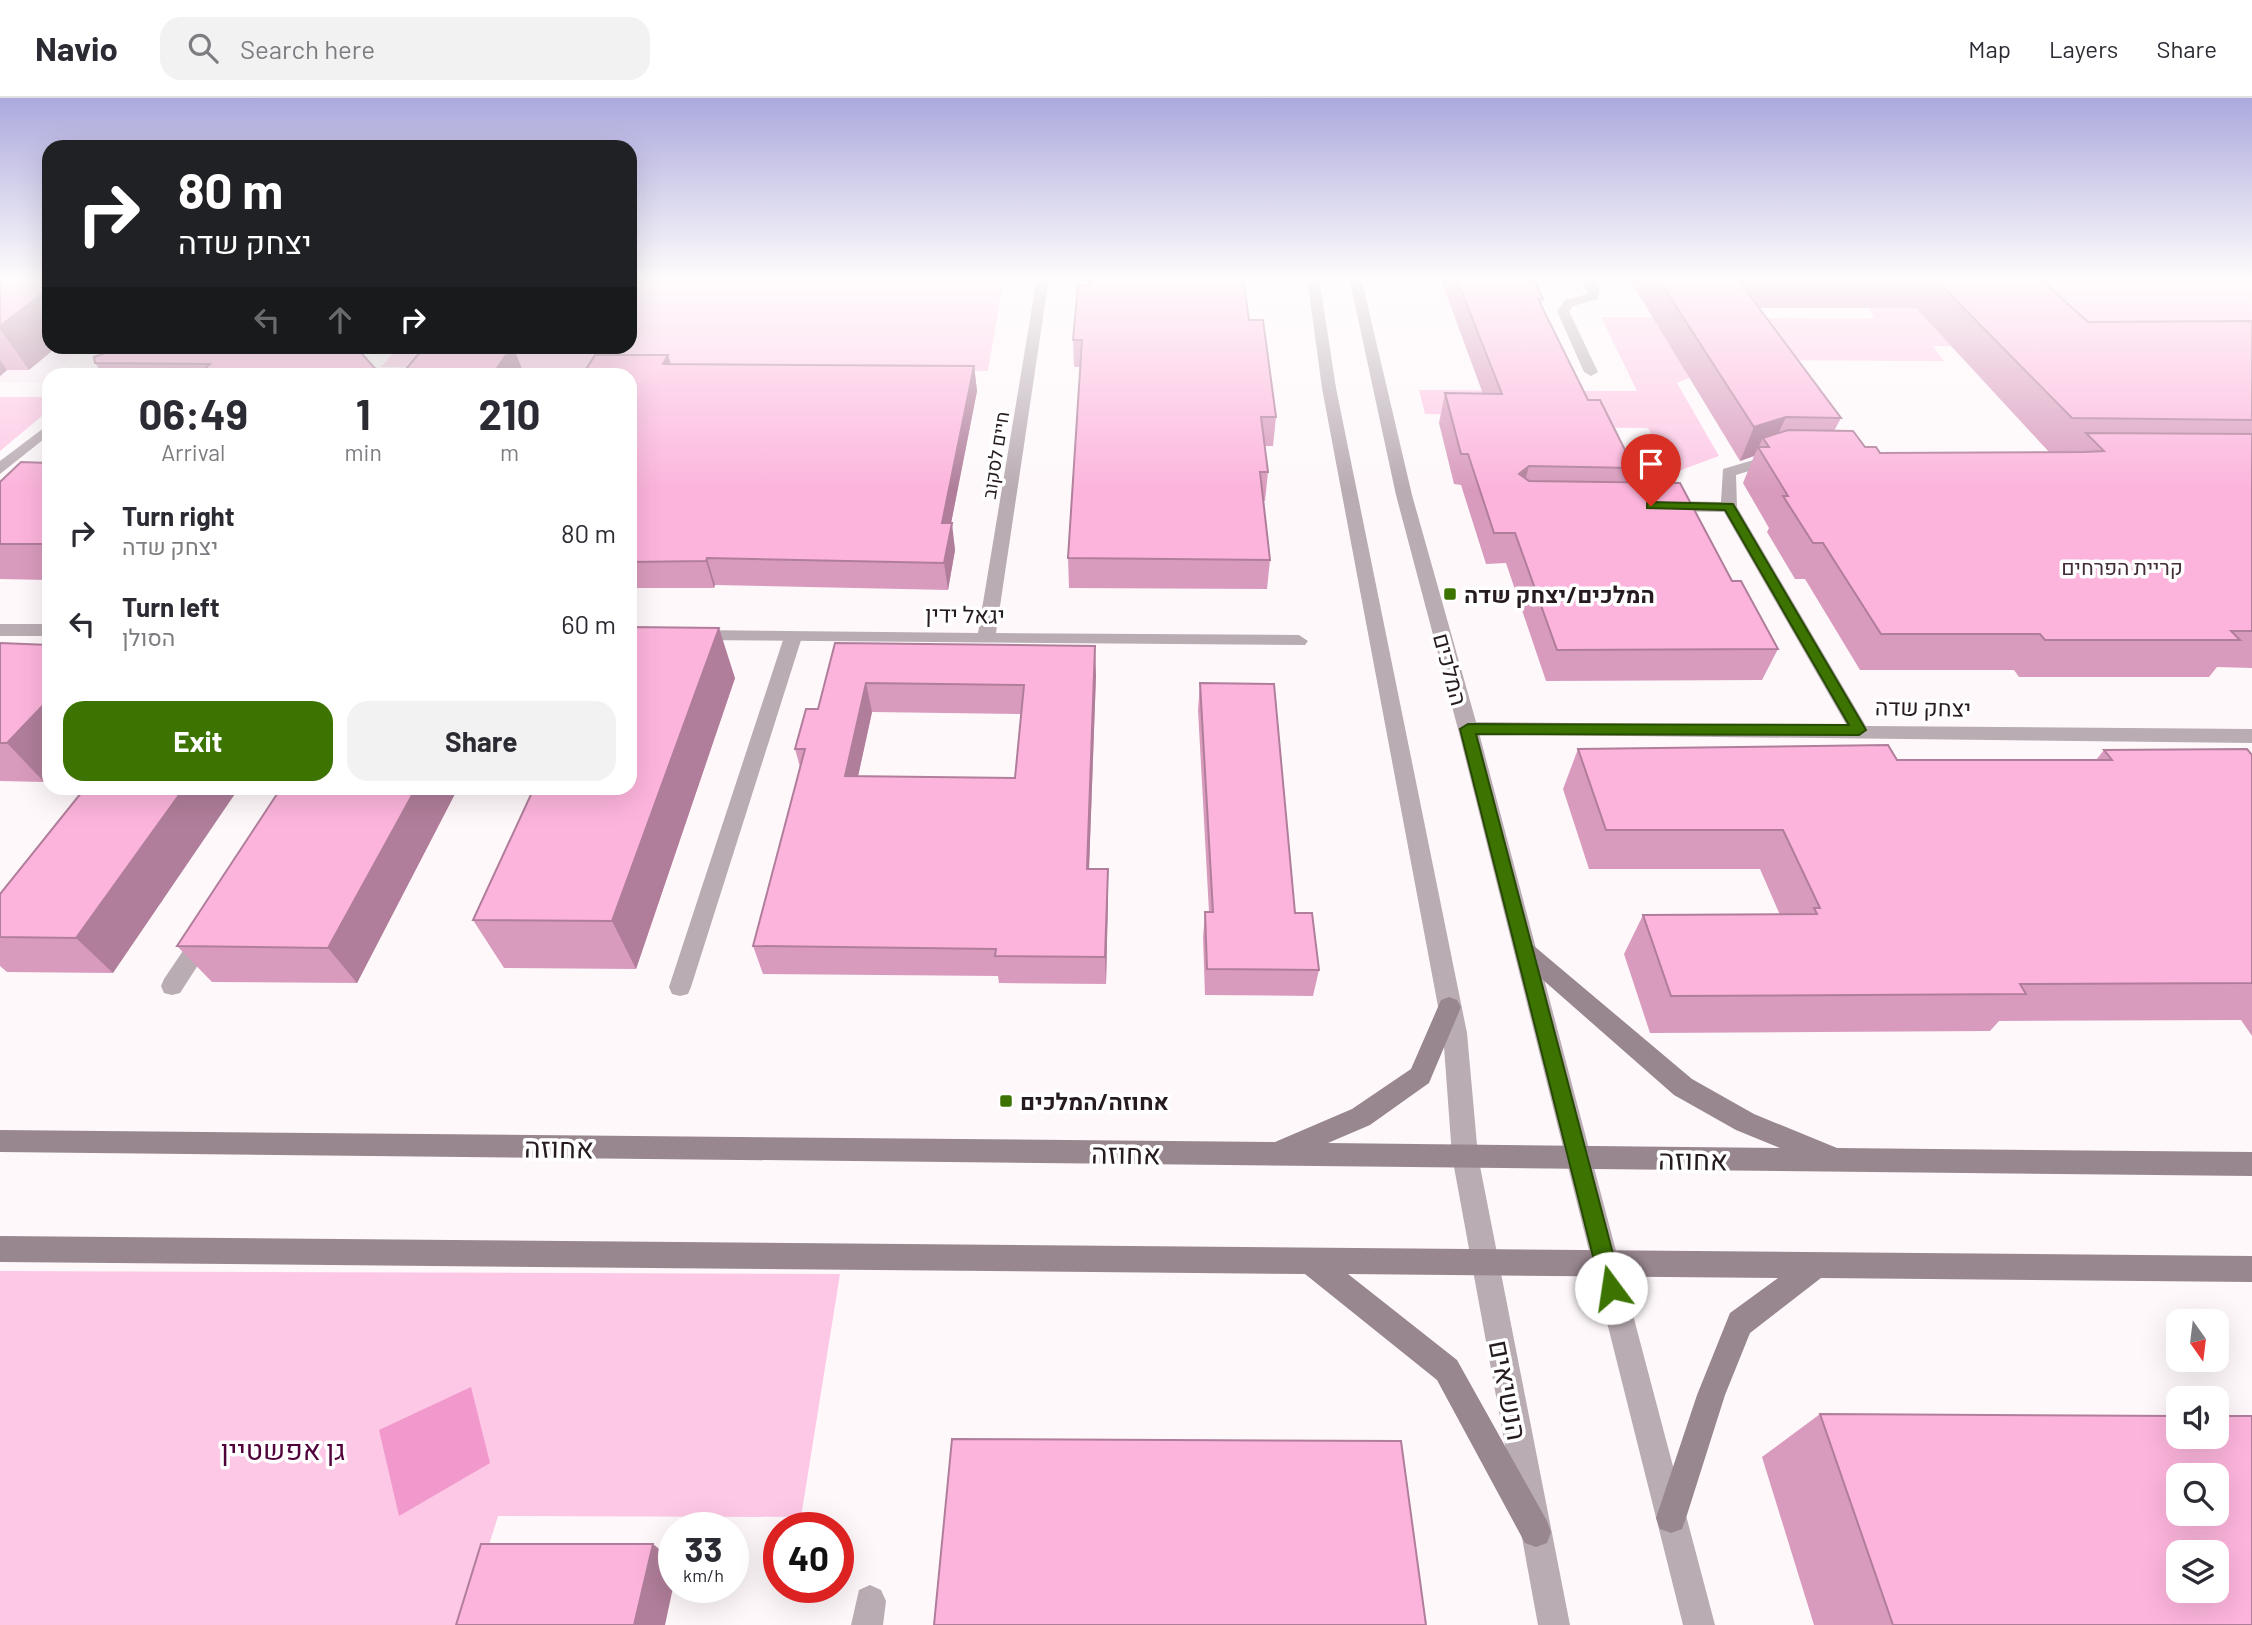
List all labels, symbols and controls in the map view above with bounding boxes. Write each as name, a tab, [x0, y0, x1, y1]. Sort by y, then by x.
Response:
search box	[160, 17, 650, 80]
text: Navio	[35, 28, 118, 68]
icon: search	[184, 29, 222, 67]
text: Search here	[240, 33, 375, 64]
text: Map	[1968, 34, 2011, 63]
text: Layers	[2049, 34, 2118, 63]
text: Share	[2156, 34, 2217, 63]
text: 80 m	[178, 160, 283, 219]
icon: right	[63, 168, 154, 259]
text: יצחק שדה	[178, 222, 312, 260]
icon: left	[248, 301, 286, 339]
icon: ahead	[321, 301, 359, 339]
icon: right	[394, 301, 432, 339]
text: 06:49	[139, 388, 248, 438]
text: 1	[356, 388, 371, 438]
text: 210	[478, 388, 540, 438]
street label: חיים לסקוב	[977, 410, 1013, 500]
pin	[1621, 434, 1681, 506]
text: Arrival	[161, 438, 225, 466]
text: min	[345, 438, 382, 466]
text: m	[500, 438, 519, 466]
icon: arrive	[1632, 445, 1670, 483]
text: Turn right	[122, 500, 235, 531]
icon: right	[63, 514, 101, 552]
text: 80 m	[561, 517, 616, 548]
text: יצחק שדה	[122, 532, 218, 560]
district label: קריית הפרחים	[2061, 554, 2183, 579]
place label: המלכים/יצחק שדה	[1464, 580, 1655, 608]
marker: המלכים/יצחק שדה	[1442, 586, 1458, 602]
text: Turn left	[122, 591, 220, 622]
street label: יגאל ידין	[925, 599, 1005, 629]
icon: left	[63, 605, 101, 643]
text: 60 m	[561, 608, 616, 639]
text: הסולן	[122, 623, 175, 651]
street label: המלכים	[1428, 630, 1474, 708]
street label: יצחק שדה	[1875, 692, 1971, 722]
button: Exit	[63, 701, 333, 781]
button: Share	[347, 701, 616, 781]
place label: אחוזה/המלכים	[1020, 1087, 1169, 1115]
marker: אחוזה/המלכים	[998, 1093, 1014, 1109]
street label: אחוזה	[524, 1129, 594, 1165]
street label: אחוזה	[1091, 1135, 1161, 1171]
street label: אחוזה	[1658, 1141, 1728, 1177]
position arrow	[1574, 1251, 1648, 1325]
north arrow	[2166, 1309, 2230, 1372]
map controls	[2166, 1309, 2229, 1603]
street label: הנשיאים	[1483, 1337, 1535, 1443]
button: sound	[2166, 1386, 2229, 1449]
park label: גן אפשטיין	[221, 1432, 345, 1466]
button: search	[2166, 1463, 2229, 1526]
speed limit sign: 40	[763, 1512, 854, 1603]
text: 33	[685, 1527, 722, 1569]
button: layers	[2166, 1540, 2229, 1603]
text: km/h	[683, 1564, 724, 1586]

